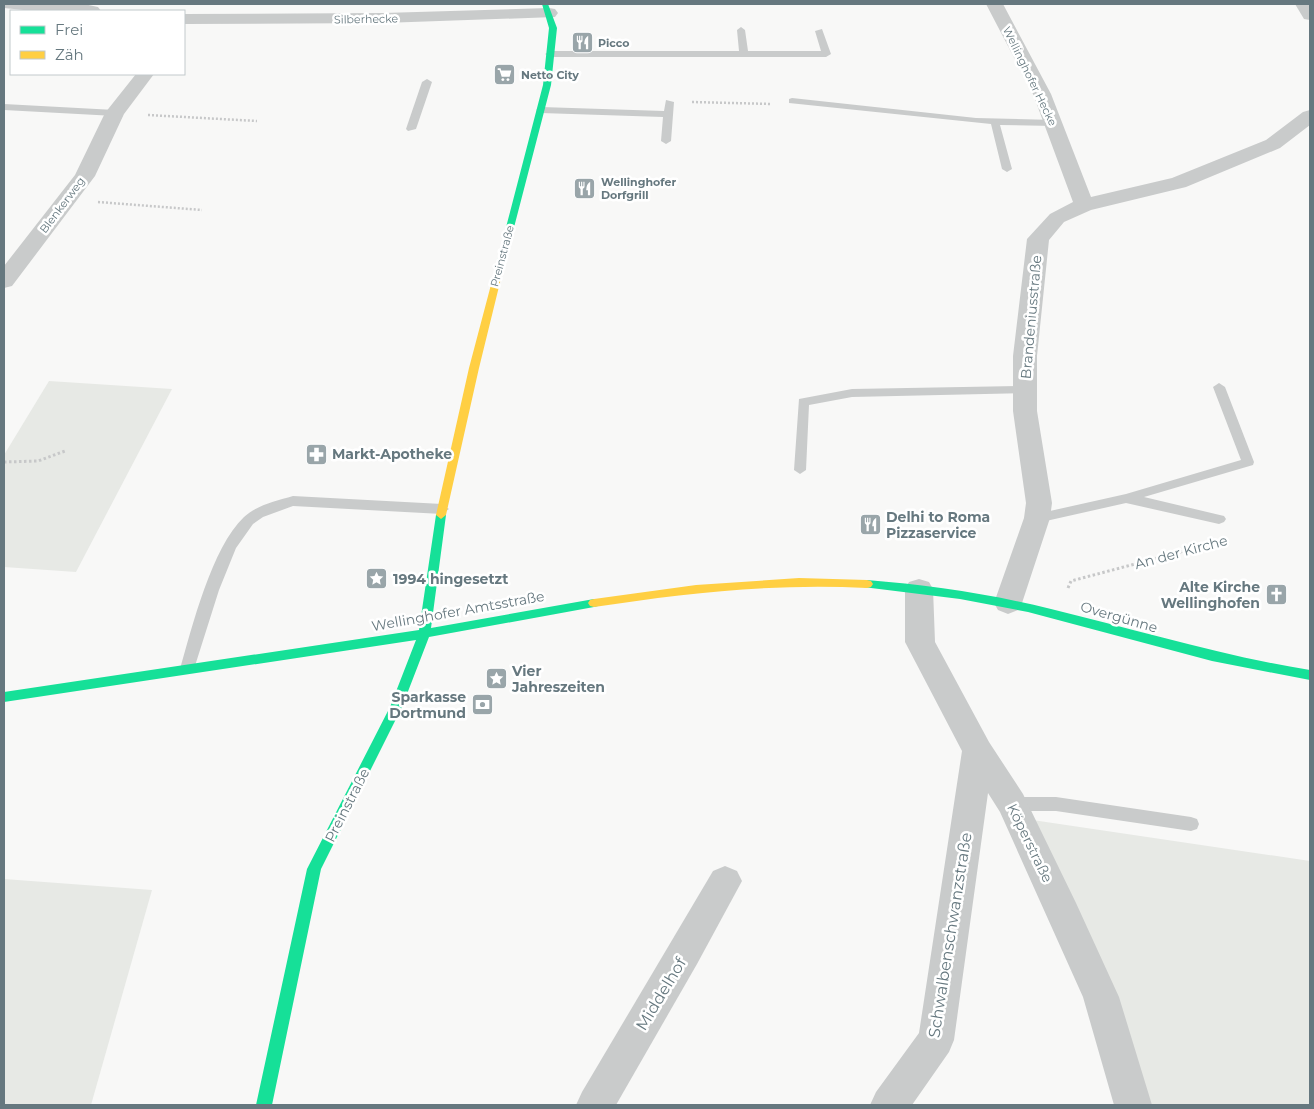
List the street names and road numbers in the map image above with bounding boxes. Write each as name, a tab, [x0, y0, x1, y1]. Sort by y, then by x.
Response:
street label: Silberhecke	[334, 11, 399, 27]
street label: Wellinghofer Hecke	[1000, 24, 1060, 128]
street label: Blenkerweg	[36, 174, 88, 236]
street label: Preinstraße	[487, 223, 517, 288]
street label: Brandeniusstraße	[1017, 254, 1045, 380]
street label: An der Kirche	[1133, 531, 1229, 573]
street label: Wellinghofer Amtsstraße	[370, 587, 546, 635]
street label: Overgünne	[1078, 597, 1160, 637]
street label: Preinstraße	[321, 765, 373, 845]
street label: Köperstraße	[1003, 801, 1057, 885]
street label: Schwalbenschwanzstraße	[924, 831, 976, 1039]
street label: Middelhof	[632, 954, 690, 1034]

